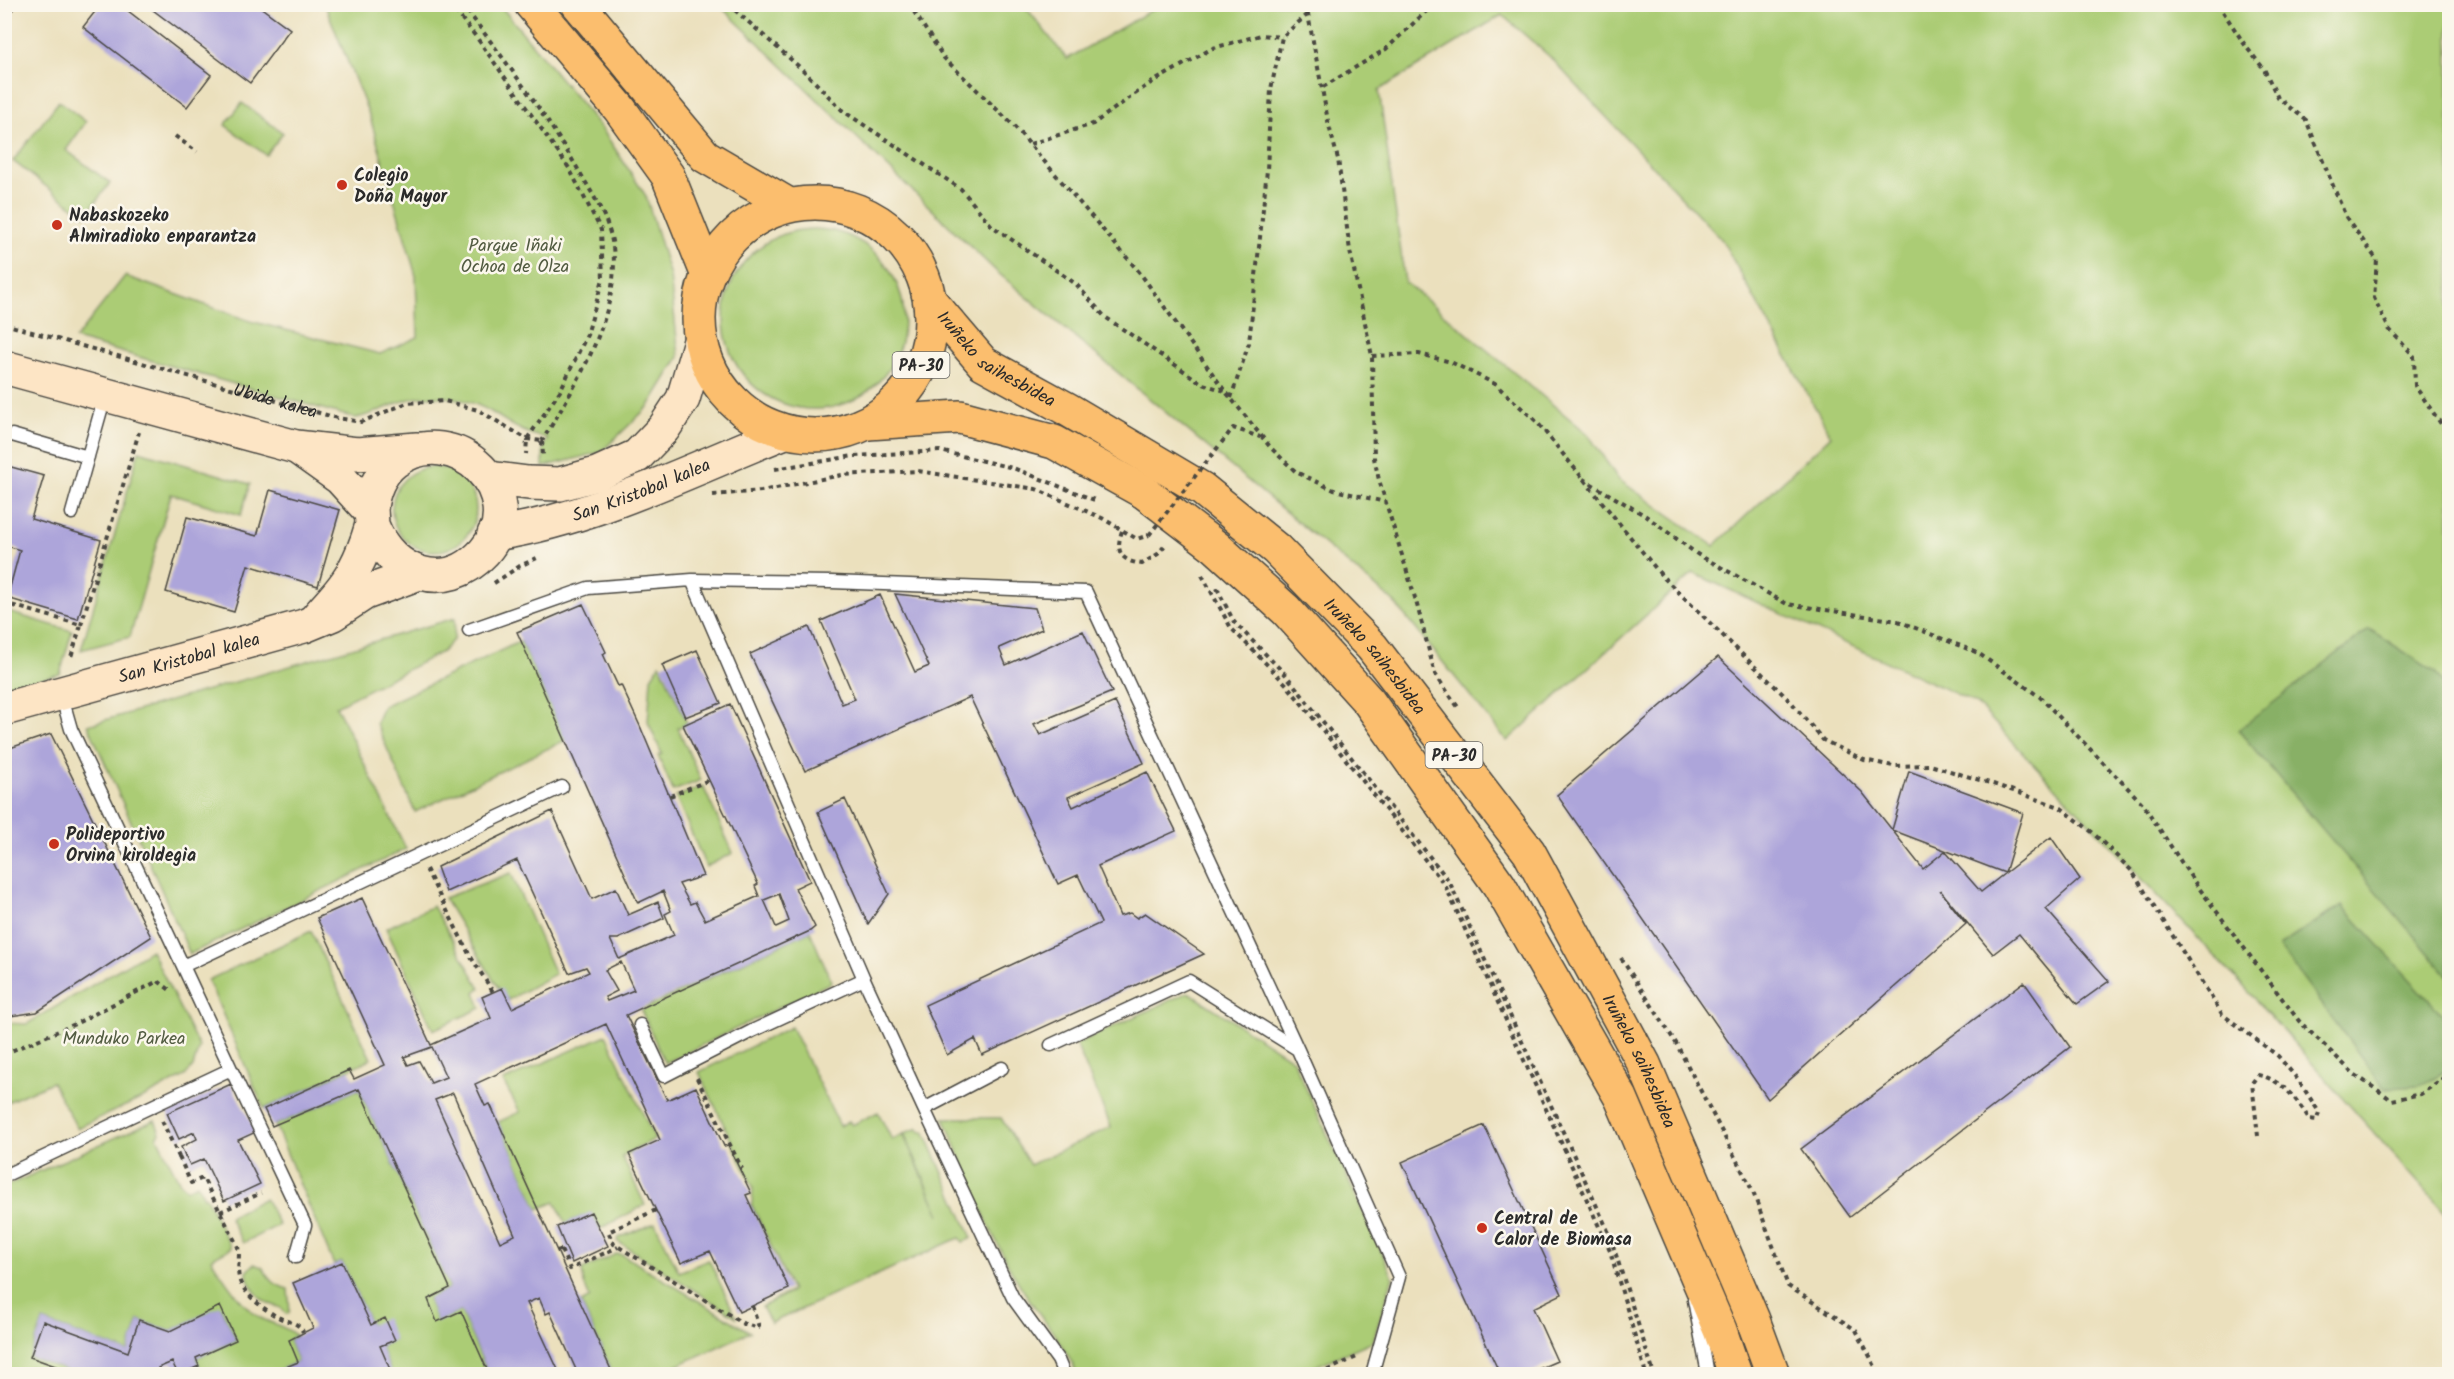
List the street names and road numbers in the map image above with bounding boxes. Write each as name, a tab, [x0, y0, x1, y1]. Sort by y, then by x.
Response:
street label: Iruñeko saihesbidea	[928, 305, 1061, 416]
road number: PA-30	[892, 352, 950, 378]
street label: Ubide kalea	[229, 376, 321, 428]
street label: San Kristobal kalea	[569, 452, 715, 531]
street label: Iruñeko saihesbidea	[1315, 592, 1432, 722]
street label: San Kristobal kalea	[115, 626, 264, 693]
road number: PA-30	[1426, 742, 1482, 768]
street label: Iruñeko saihesbidea	[1593, 989, 1683, 1134]

